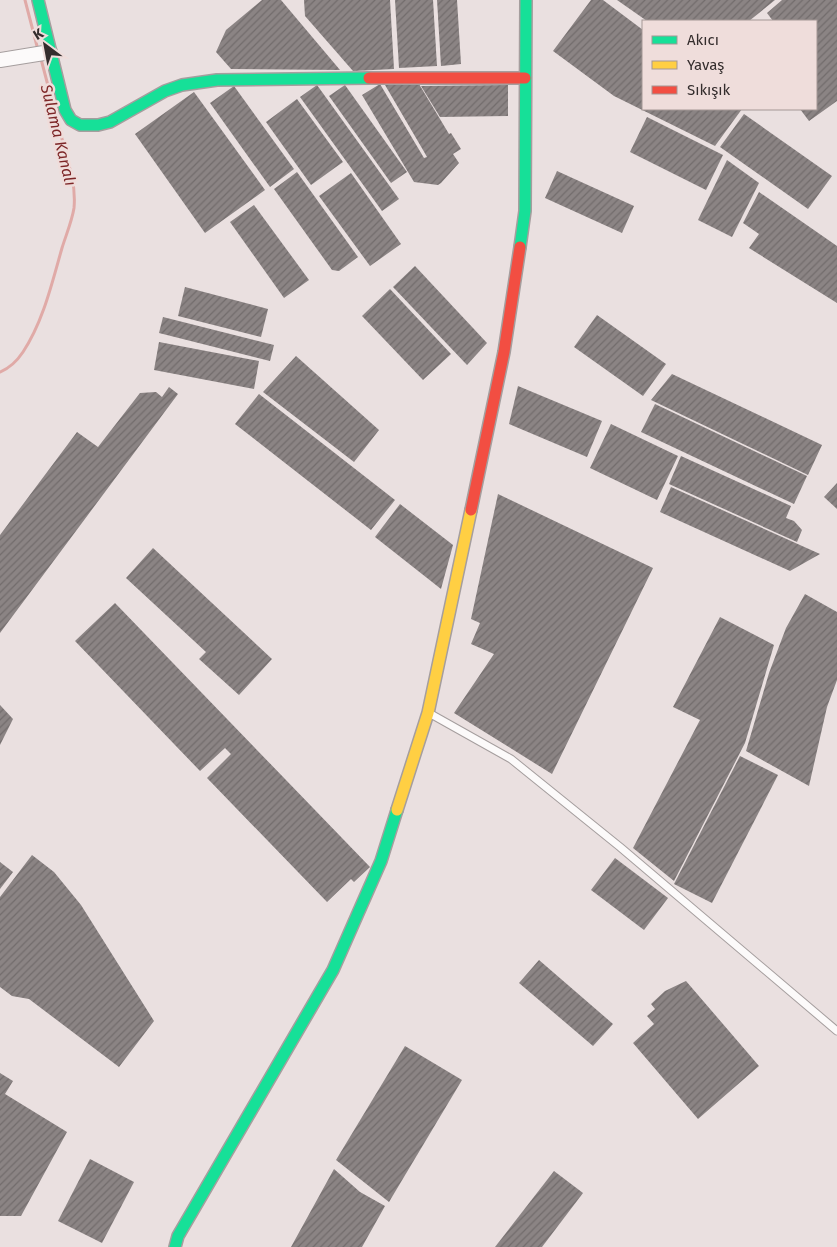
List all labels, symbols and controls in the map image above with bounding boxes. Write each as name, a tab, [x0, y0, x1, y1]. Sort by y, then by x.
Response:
north arrow	[20, 20, 70, 70]
legend	[642, 20, 817, 110]
text: K	[30, 24, 48, 44]
text: Akıcı	[687, 31, 719, 49]
text: Yavaş	[687, 56, 724, 74]
water label: Sulama Kanalı	[36, 81, 80, 188]
text: Sıkışık	[687, 81, 731, 99]

